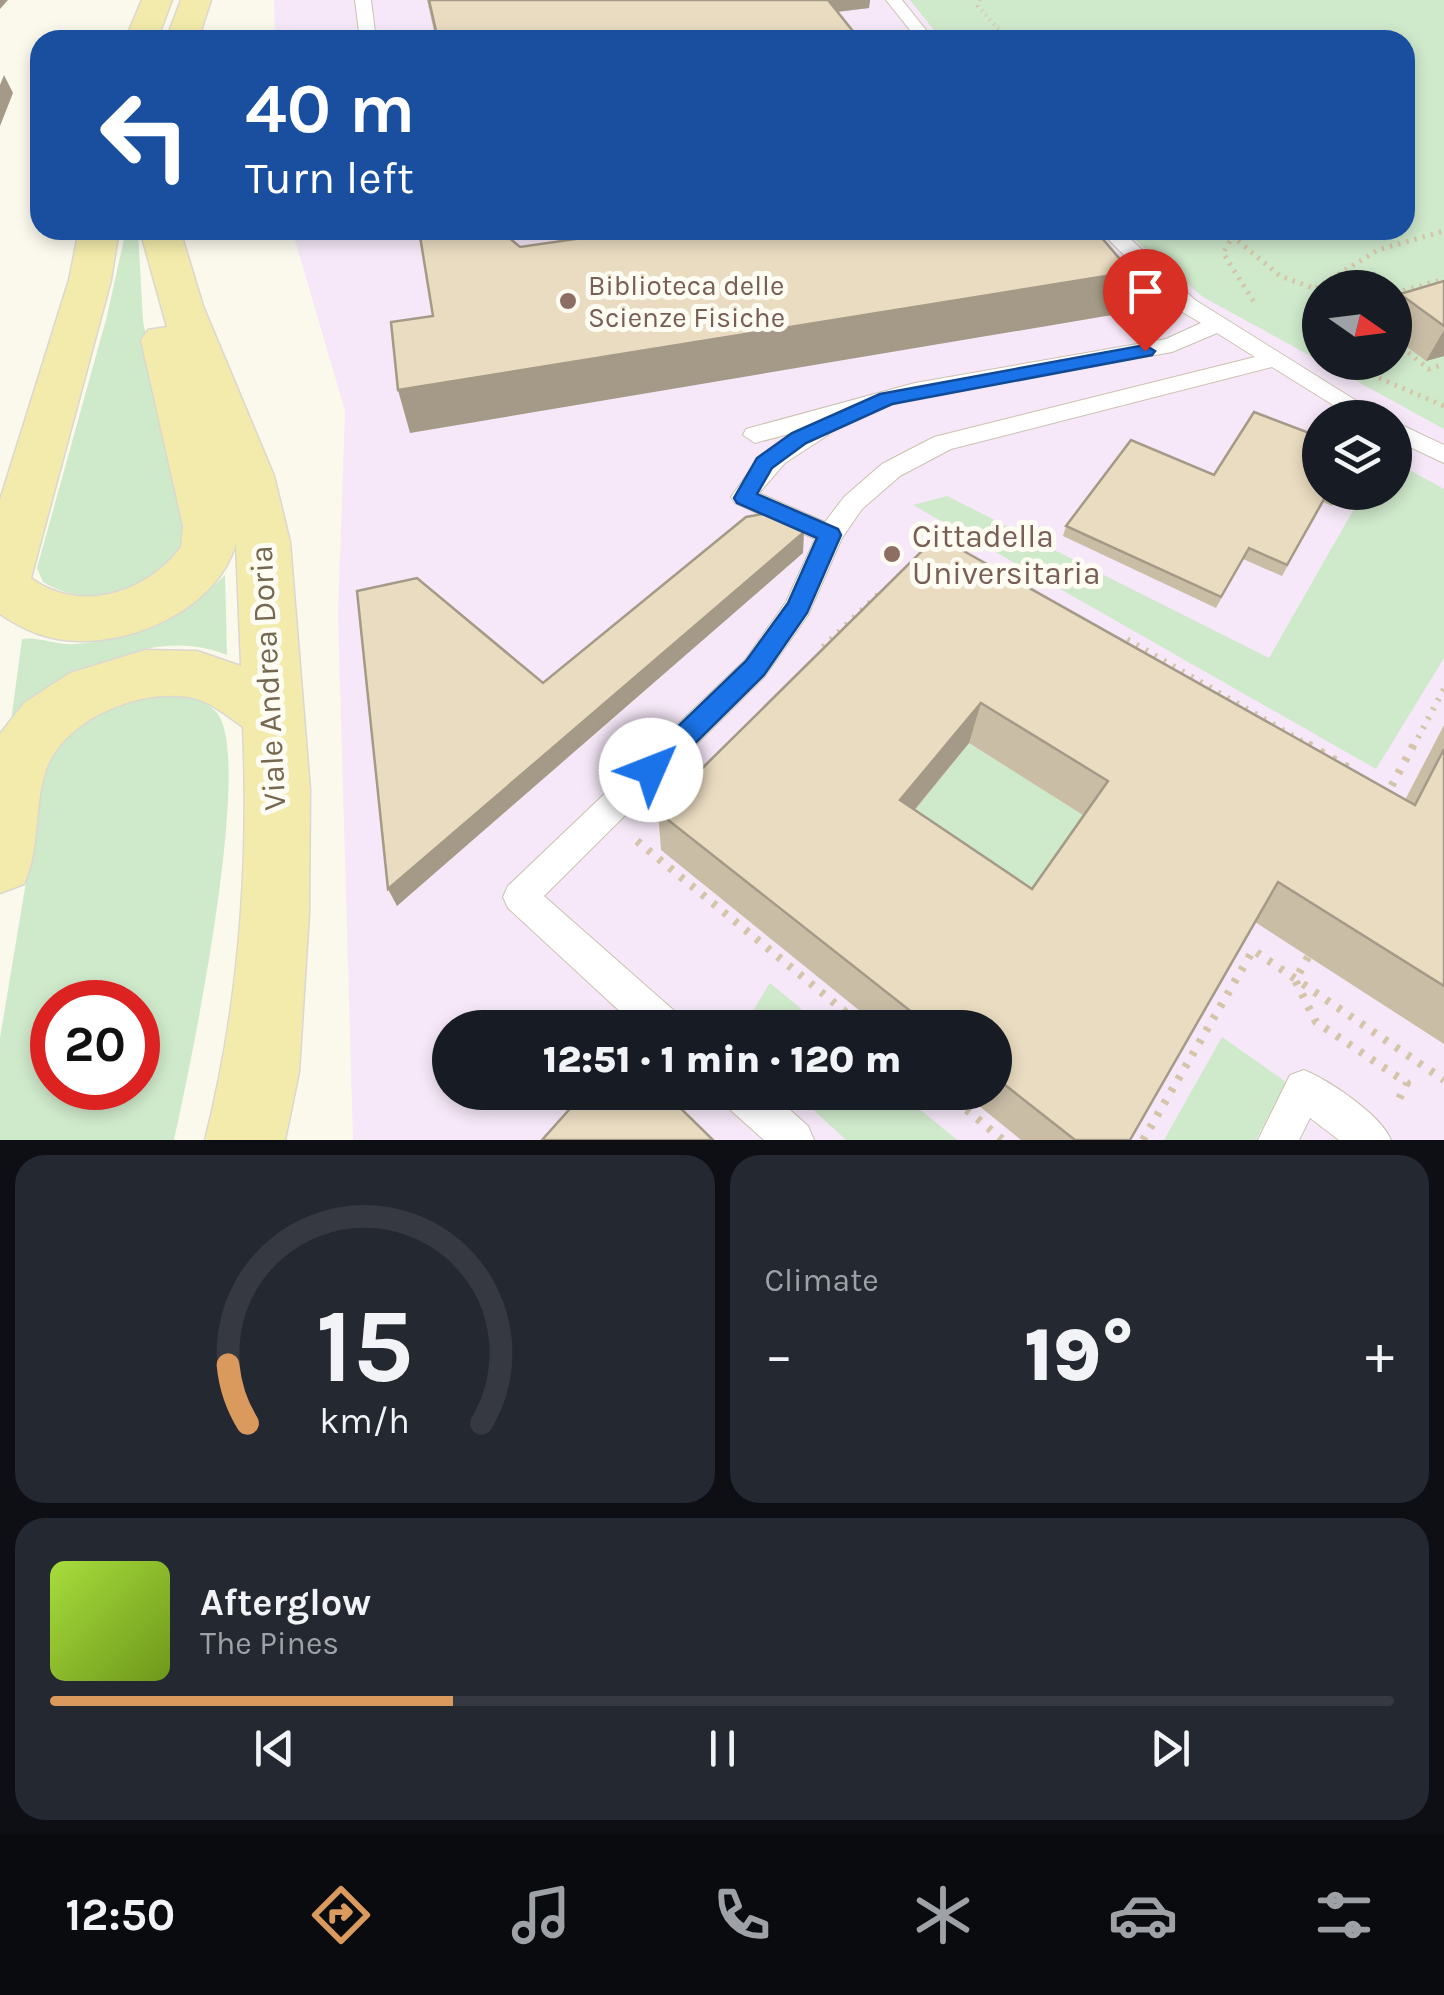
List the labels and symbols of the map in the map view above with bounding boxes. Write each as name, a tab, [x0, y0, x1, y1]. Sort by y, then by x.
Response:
pin	[1103, 249, 1188, 352]
place label: Biblioteca delle Scienze Fisiche	[588, 269, 785, 334]
north arrow	[1302, 270, 1412, 380]
marker: Biblioteca delle Scienze Fisiche	[557, 290, 579, 312]
place label: Cittadella Universitaria	[912, 518, 1101, 592]
marker: Cittadella Universitaria	[881, 543, 903, 565]
street label: Viale Andrea Doria	[243, 545, 293, 811]
position arrow	[599, 718, 703, 822]
speed limit sign: 20	[30, 980, 160, 1110]

